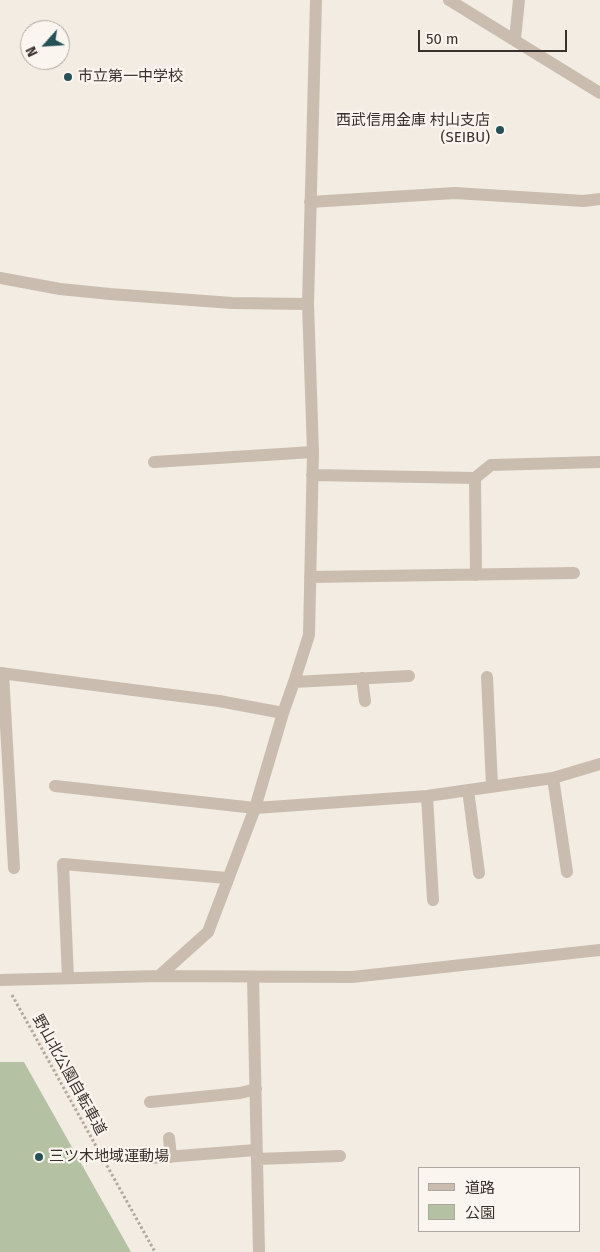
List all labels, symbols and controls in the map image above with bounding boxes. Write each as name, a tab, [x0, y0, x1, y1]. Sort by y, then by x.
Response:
north arrow	[20, 20, 70, 70]
scale bar	[420, 20, 569, 52]
text: 50 m	[426, 30, 459, 48]
text: N	[22, 43, 42, 59]
place label: 市立第一中学校	[78, 68, 183, 86]
marker: 市立第一中学校	[62, 71, 74, 83]
place label: 西武信用金庫 村山支店 (SEIBU)	[336, 112, 490, 147]
marker: 西武信用金庫 村山支店 (SEIBU)	[494, 124, 506, 136]
street label: 野山北公園自転車道	[28, 1012, 110, 1138]
place label: 三ツ木地域運動場	[49, 1148, 169, 1166]
marker: 三ツ木地域運動場	[33, 1151, 45, 1163]
legend	[418, 1167, 580, 1232]
text: 道路	[465, 1179, 495, 1197]
text: 公園	[465, 1204, 495, 1222]

